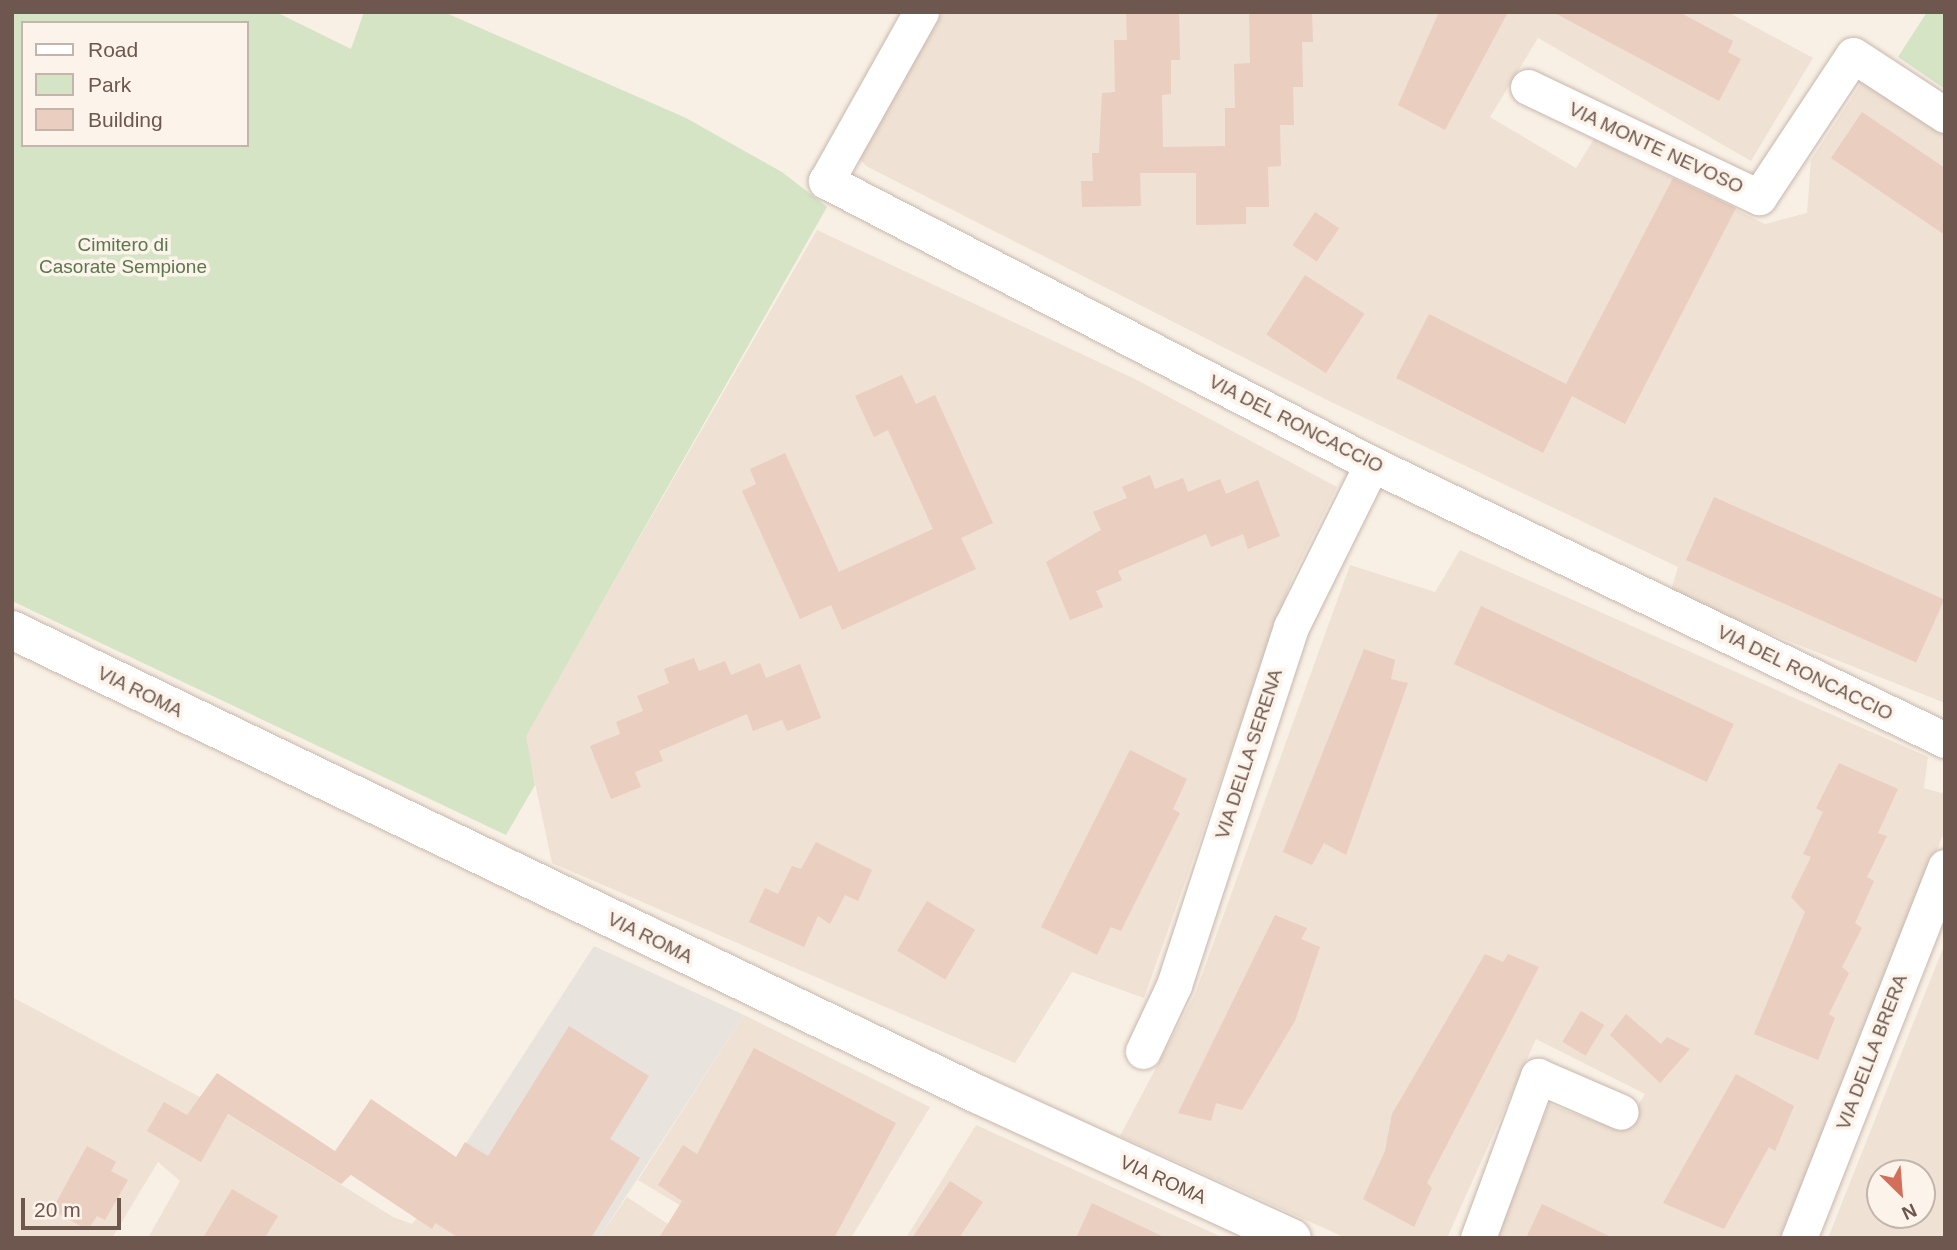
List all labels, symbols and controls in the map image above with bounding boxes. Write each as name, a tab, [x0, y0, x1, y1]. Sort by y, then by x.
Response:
legend	[21, 21, 248, 147]
text: Road	[88, 38, 138, 61]
text: Park	[88, 73, 131, 96]
street label: VIA MONTE NEVOSO	[1565, 97, 1747, 199]
text: Building	[88, 108, 163, 131]
park label: Cimitero di Casorate Sempione	[39, 234, 207, 278]
street label: VIA DEL RONCACCIO	[1204, 370, 1388, 478]
street label: VIA DEL RONCACCIO	[1713, 620, 1897, 726]
street label: VIA ROMA	[93, 661, 187, 723]
street label: VIA DELLA SERENA	[1210, 665, 1288, 843]
street label: VIA ROMA	[603, 907, 697, 969]
street label: VIA DELLA BRERA	[1831, 970, 1913, 1134]
street label: VIA ROMA	[1116, 1151, 1210, 1209]
north arrow	[1866, 1159, 1936, 1229]
scale bar	[24, 1184, 124, 1228]
text: 20 m	[34, 1198, 81, 1221]
text: N	[1899, 1199, 1920, 1224]

